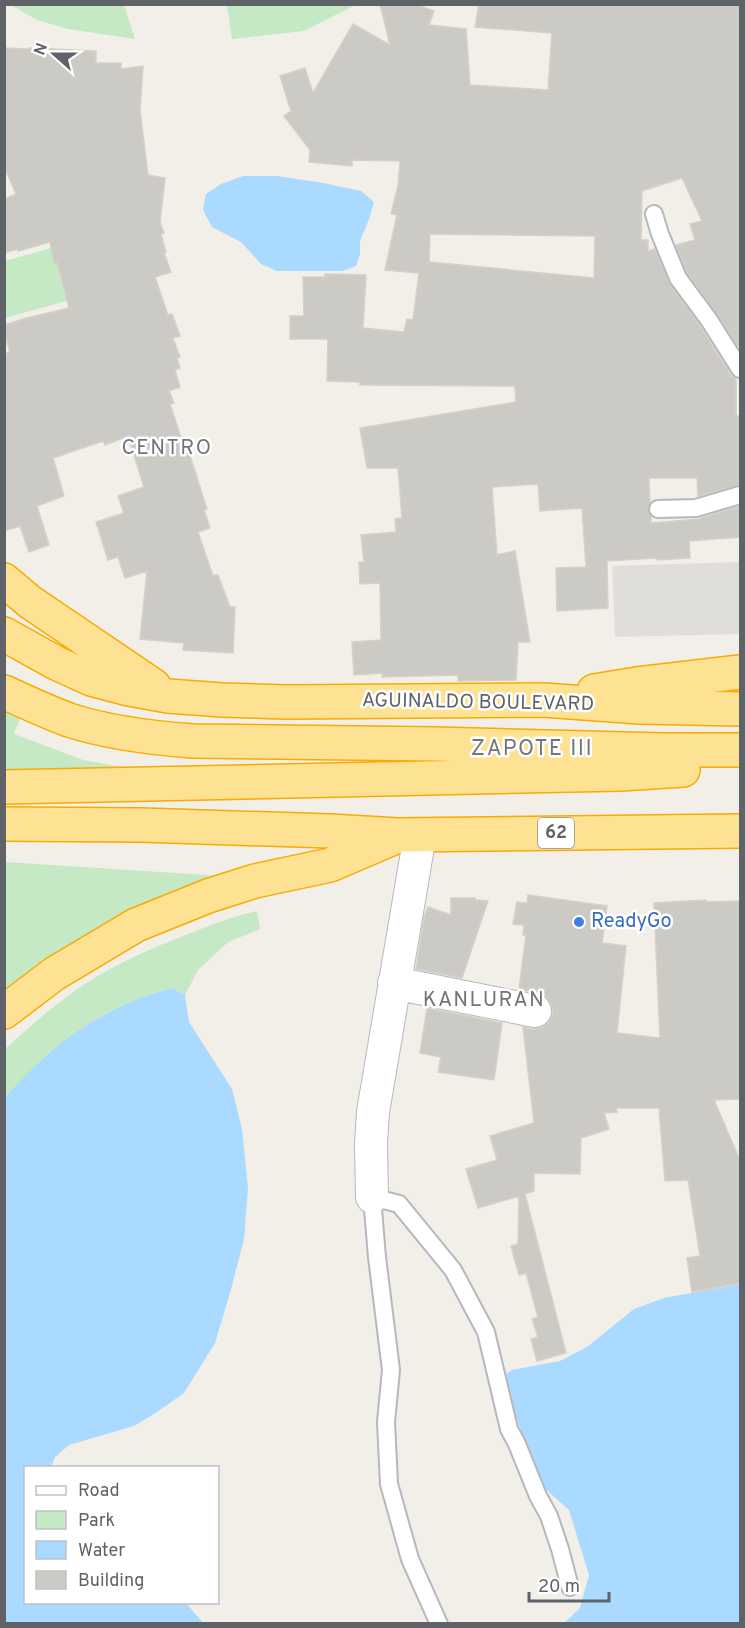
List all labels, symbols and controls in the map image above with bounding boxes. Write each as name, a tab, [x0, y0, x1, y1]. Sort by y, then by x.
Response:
north arrow	[24, 24, 84, 84]
text: N	[30, 40, 53, 58]
district label: CENTRO	[121, 435, 213, 462]
street label: AGUINALDO BOULEVARD	[362, 688, 594, 718]
district label: ZAPOTE III	[471, 736, 593, 763]
road number: 62	[538, 818, 574, 848]
place label: ReadyGo	[591, 909, 672, 935]
marker: ReadyGo	[572, 915, 586, 929]
district label: KANLURAN	[423, 987, 545, 1014]
legend	[24, 1466, 219, 1604]
text: Road	[78, 1480, 120, 1503]
text: Park	[78, 1510, 115, 1533]
text: Water	[78, 1540, 125, 1563]
scale bar	[529, 1565, 608, 1603]
text: Building	[78, 1570, 144, 1593]
text: 20 m	[538, 1576, 580, 1599]

